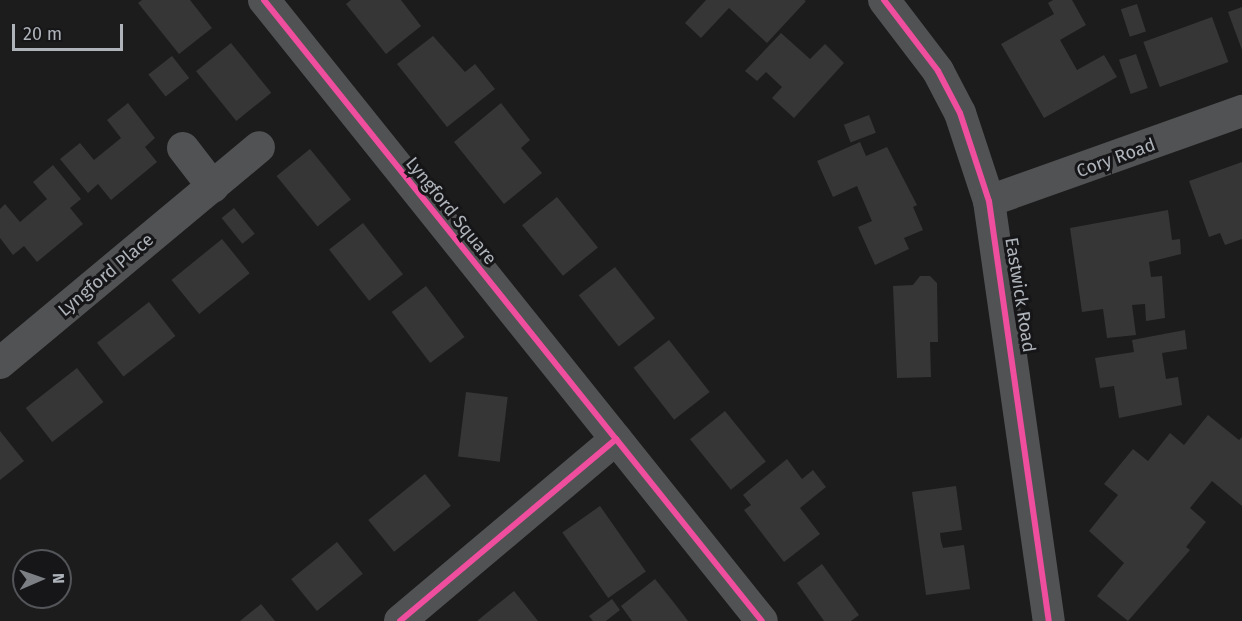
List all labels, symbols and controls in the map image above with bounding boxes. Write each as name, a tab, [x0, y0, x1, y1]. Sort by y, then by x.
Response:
scale bar	[15, 12, 126, 50]
text: 20 m	[23, 23, 62, 45]
street label: Cory Road	[1074, 134, 1158, 182]
street label: Lyngford Square	[401, 153, 501, 269]
street label: Lyngford Place	[54, 229, 158, 321]
street label: Eastwick Road	[1000, 236, 1040, 354]
north arrow	[12, 549, 72, 609]
text: N	[49, 573, 68, 584]

